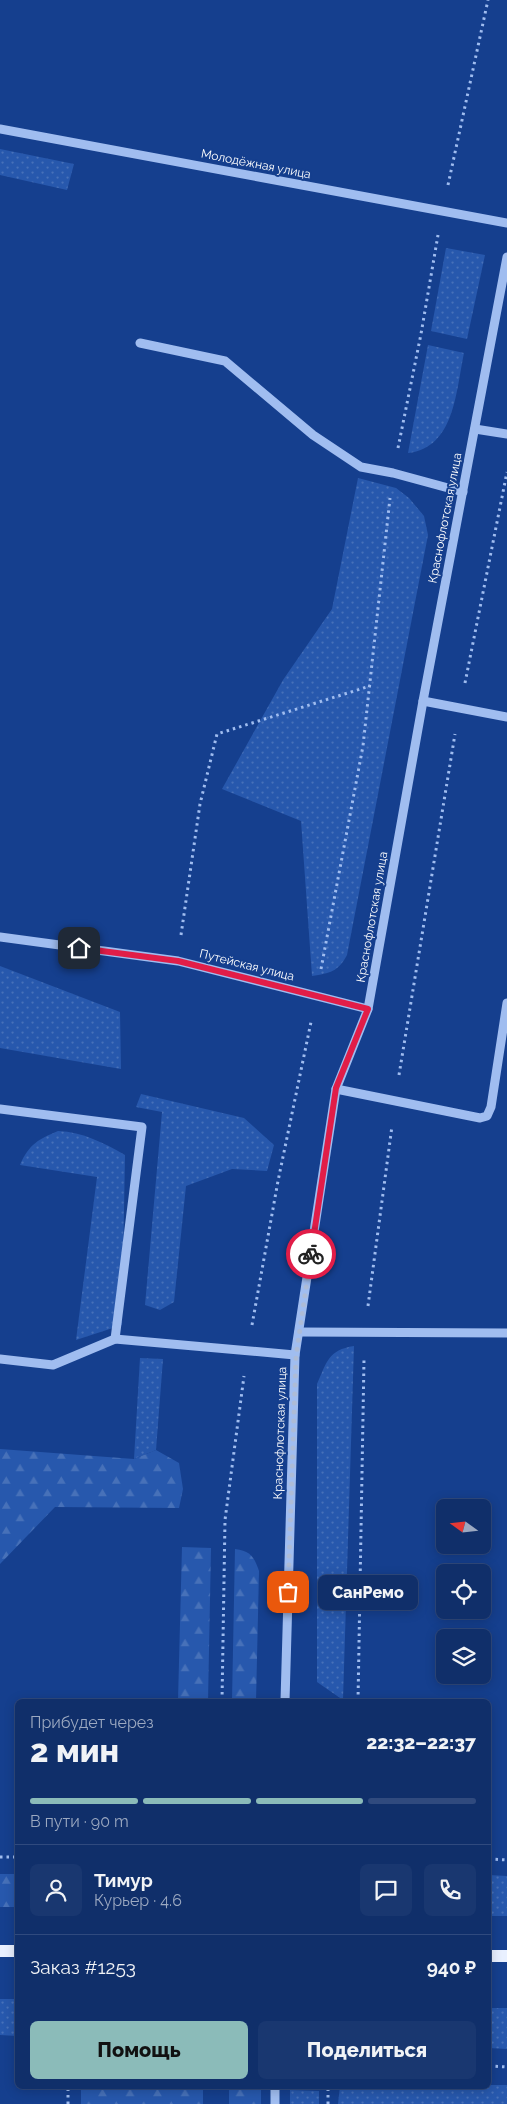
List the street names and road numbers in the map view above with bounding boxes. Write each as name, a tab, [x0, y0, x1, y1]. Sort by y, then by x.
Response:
street label: Молодёжная улица	[200, 146, 312, 182]
street label: Краснофлотская улица	[425, 452, 465, 584]
street label: Краснофлотская улица	[354, 850, 390, 984]
street label: Путейская улица	[198, 946, 296, 984]
street label: Краснофлотская улица	[271, 1366, 289, 1500]

